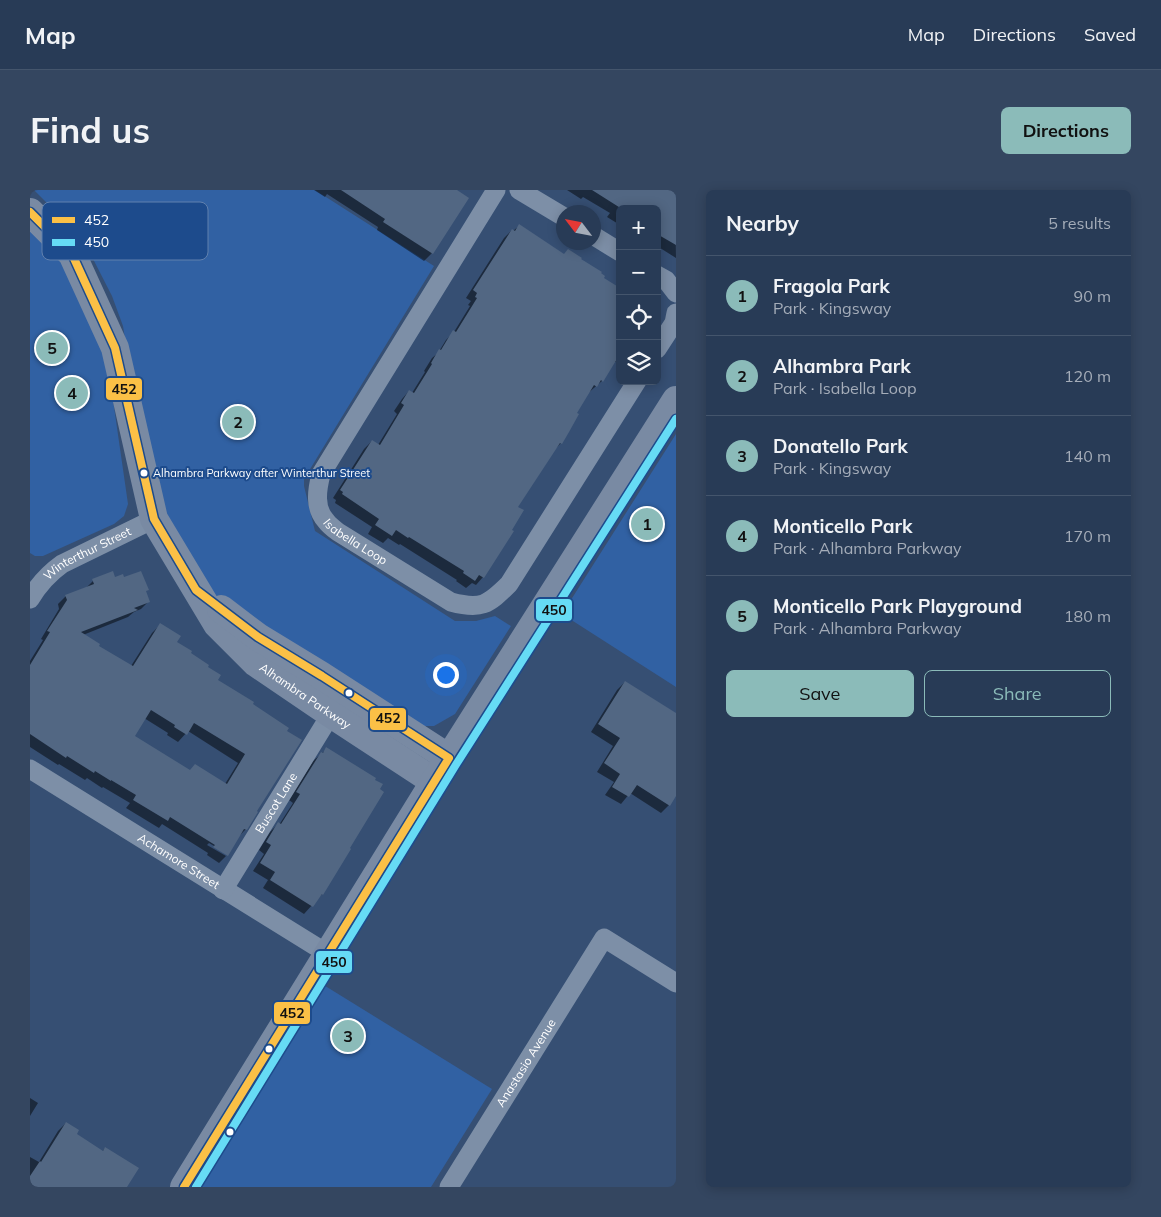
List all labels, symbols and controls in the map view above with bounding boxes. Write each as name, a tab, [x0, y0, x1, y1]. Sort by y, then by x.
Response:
text: Map	[25, 20, 76, 50]
text: Map	[908, 23, 945, 46]
text: Directions	[973, 23, 1056, 46]
text: Saved	[1084, 23, 1136, 46]
button: Directions	[1001, 107, 1131, 154]
text: Find us	[30, 108, 150, 152]
legend	[42, 202, 208, 260]
north arrow	[556, 205, 601, 250]
map controls	[616, 205, 661, 385]
button: +	[616, 205, 661, 250]
text: Nearby	[726, 210, 799, 236]
text: 452	[84, 211, 109, 229]
text: 5 results	[1048, 213, 1111, 233]
text: 450	[84, 233, 109, 251]
button: −	[616, 250, 661, 295]
text: Fragola Park	[773, 274, 890, 298]
text: 1	[737, 286, 747, 306]
text: 90 m	[1074, 286, 1111, 306]
button: locate	[616, 295, 661, 340]
text: Park · Kingsway	[773, 298, 891, 318]
pin: 5	[36, 329, 68, 367]
button: layers	[616, 340, 661, 385]
text: Alhambra Park	[773, 354, 911, 378]
text: 2	[737, 366, 747, 386]
text: 120 m	[1064, 366, 1111, 386]
pin: 4	[56, 374, 88, 412]
line badge: 452	[105, 377, 143, 401]
text: Park · Isabella Loop	[773, 378, 917, 398]
text: 452	[111, 380, 137, 398]
pin: 2	[222, 403, 254, 441]
text: Donatello Park	[773, 434, 908, 458]
text: 3	[737, 446, 747, 466]
text: 140 m	[1064, 446, 1111, 466]
text: Park · Kingsway	[773, 458, 891, 478]
place label: Alhambra Parkway after Winterthur Street	[153, 466, 370, 480]
marker: Alhambra Parkway after Winterthur Street	[139, 468, 149, 478]
pin: 1	[631, 505, 663, 543]
text: Monticello Park	[773, 514, 913, 538]
street label: Isabella Loop	[320, 515, 390, 568]
street label: Winterthur Street	[40, 523, 133, 583]
text: 4	[737, 526, 747, 546]
text: 170 m	[1064, 526, 1111, 546]
text: Park · Alhambra Parkway	[773, 538, 962, 558]
text: Monticello Park Playground	[773, 594, 1022, 618]
line badge: 450	[535, 598, 573, 622]
text: 450	[541, 601, 567, 619]
text: 5	[737, 606, 747, 626]
text: 180 m	[1064, 606, 1111, 626]
text: Park · Alhambra Parkway	[773, 618, 962, 638]
street label: Alhambra Parkway	[257, 660, 354, 732]
your location	[433, 662, 459, 688]
button: Save	[726, 670, 914, 717]
button: Share	[924, 670, 1111, 717]
unlabelled marker	[344, 688, 354, 698]
line badge: 452	[369, 707, 407, 731]
text: 452	[375, 709, 401, 727]
street label: Buscot Lane	[252, 770, 300, 836]
street label: Achamore Street	[135, 830, 223, 892]
line badge: 450	[315, 950, 353, 974]
text: 450	[321, 953, 347, 971]
line badge: 452	[273, 1001, 311, 1025]
text: 452	[279, 1004, 305, 1022]
street label: Anastasio Avenue	[493, 1016, 559, 1110]
pin: 3	[332, 1017, 364, 1055]
unlabelled marker	[264, 1044, 274, 1054]
unlabelled marker	[225, 1127, 235, 1137]

